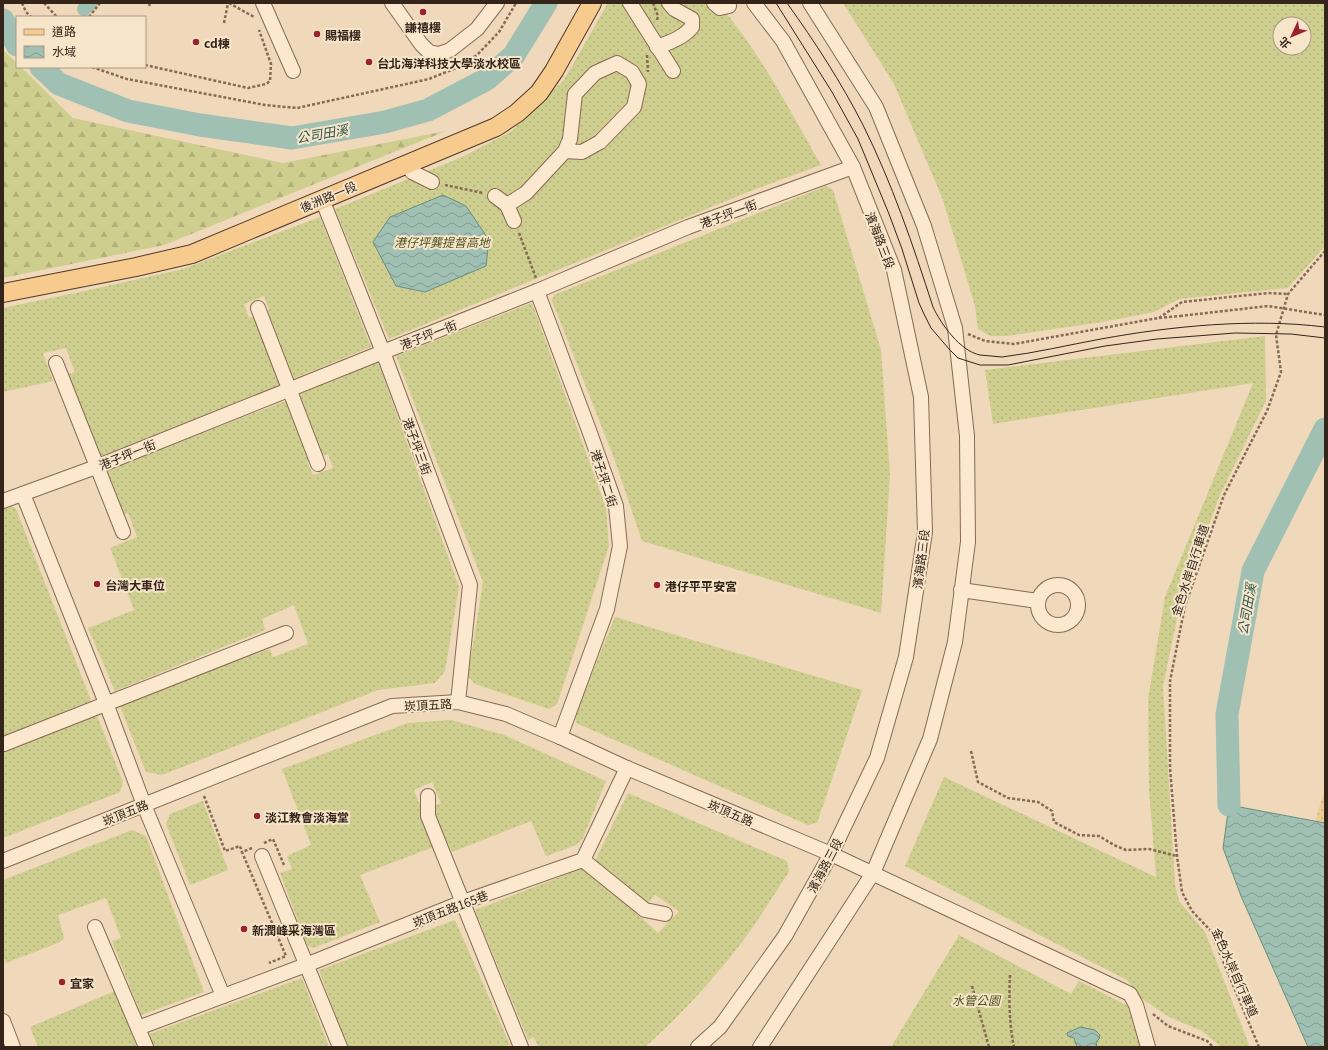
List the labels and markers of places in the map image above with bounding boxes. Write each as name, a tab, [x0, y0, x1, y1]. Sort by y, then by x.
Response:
marker: 謙禧樓	[418, 7, 428, 17]
place label: 謙禧樓	[405, 18, 441, 35]
place label: 賜福樓	[325, 26, 361, 43]
marker: 賜福樓	[312, 29, 322, 39]
place label: cd棟	[204, 34, 230, 51]
marker: cd棟	[191, 37, 201, 47]
place label: 台北海洋科技大學淡水校區	[377, 54, 521, 71]
marker: 台北海洋科技大學淡水校區	[364, 57, 374, 67]
place label: 台灣大車位	[105, 576, 165, 593]
place label: 港仔平平安宮	[665, 577, 737, 594]
marker: 台灣大車位	[92, 579, 102, 589]
marker: 港仔平平安宮	[652, 580, 662, 590]
place label: 淡江教會淡海堂	[265, 808, 349, 825]
marker: 淡江教會淡海堂	[252, 811, 262, 821]
place label: 新潤峰采海灣區	[252, 921, 336, 938]
marker: 新潤峰采海灣區	[239, 924, 249, 934]
place label: 宜家	[70, 974, 94, 991]
marker: 宜家	[57, 977, 67, 987]

